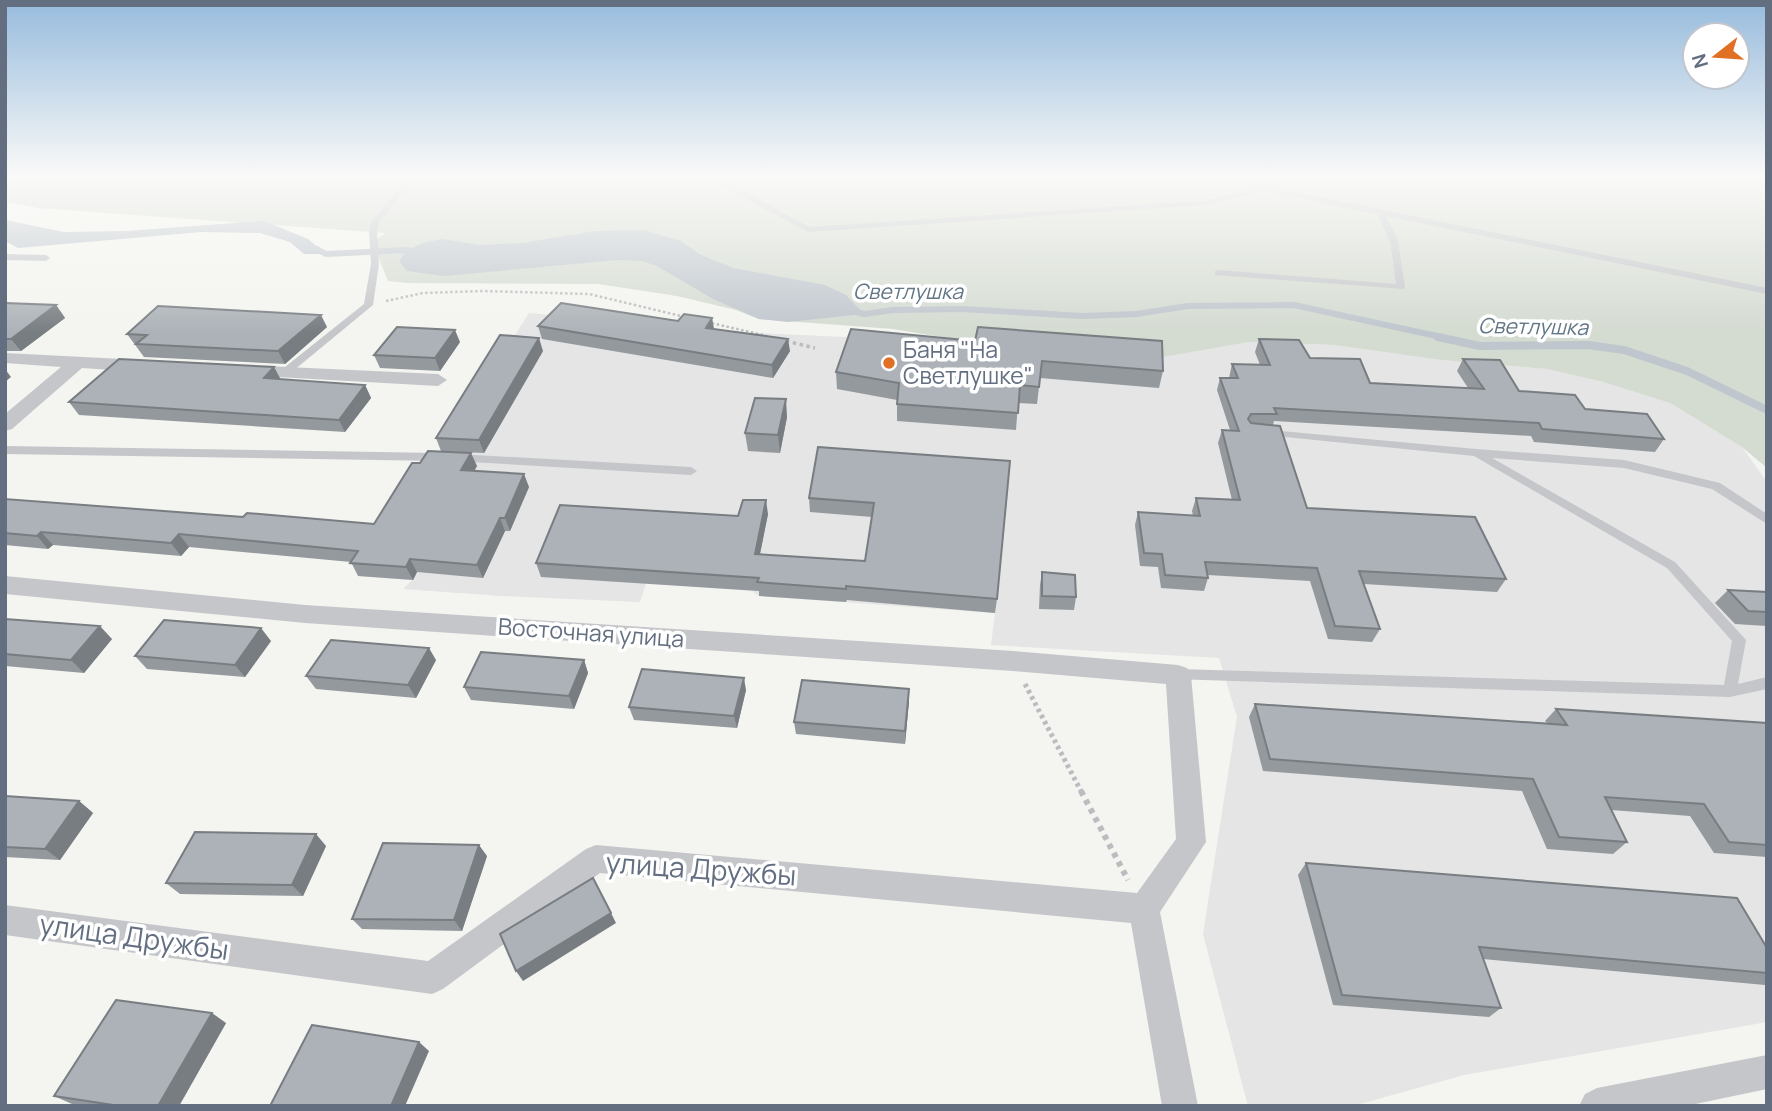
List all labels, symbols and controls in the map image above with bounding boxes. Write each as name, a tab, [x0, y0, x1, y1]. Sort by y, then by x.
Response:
north arrow	[1681, 21, 1751, 91]
text: N	[1685, 51, 1714, 71]
water label: Светлушка	[853, 277, 964, 305]
water label: Светлушка	[1478, 311, 1590, 341]
place label: Баня "На Светлушке"	[903, 333, 1033, 391]
marker: Баня "На Светлушке"	[881, 355, 897, 371]
street label: Восточная улица	[497, 610, 685, 654]
street label: улица Дружбы	[605, 842, 798, 894]
street label: улица Дружбы	[37, 904, 231, 968]

